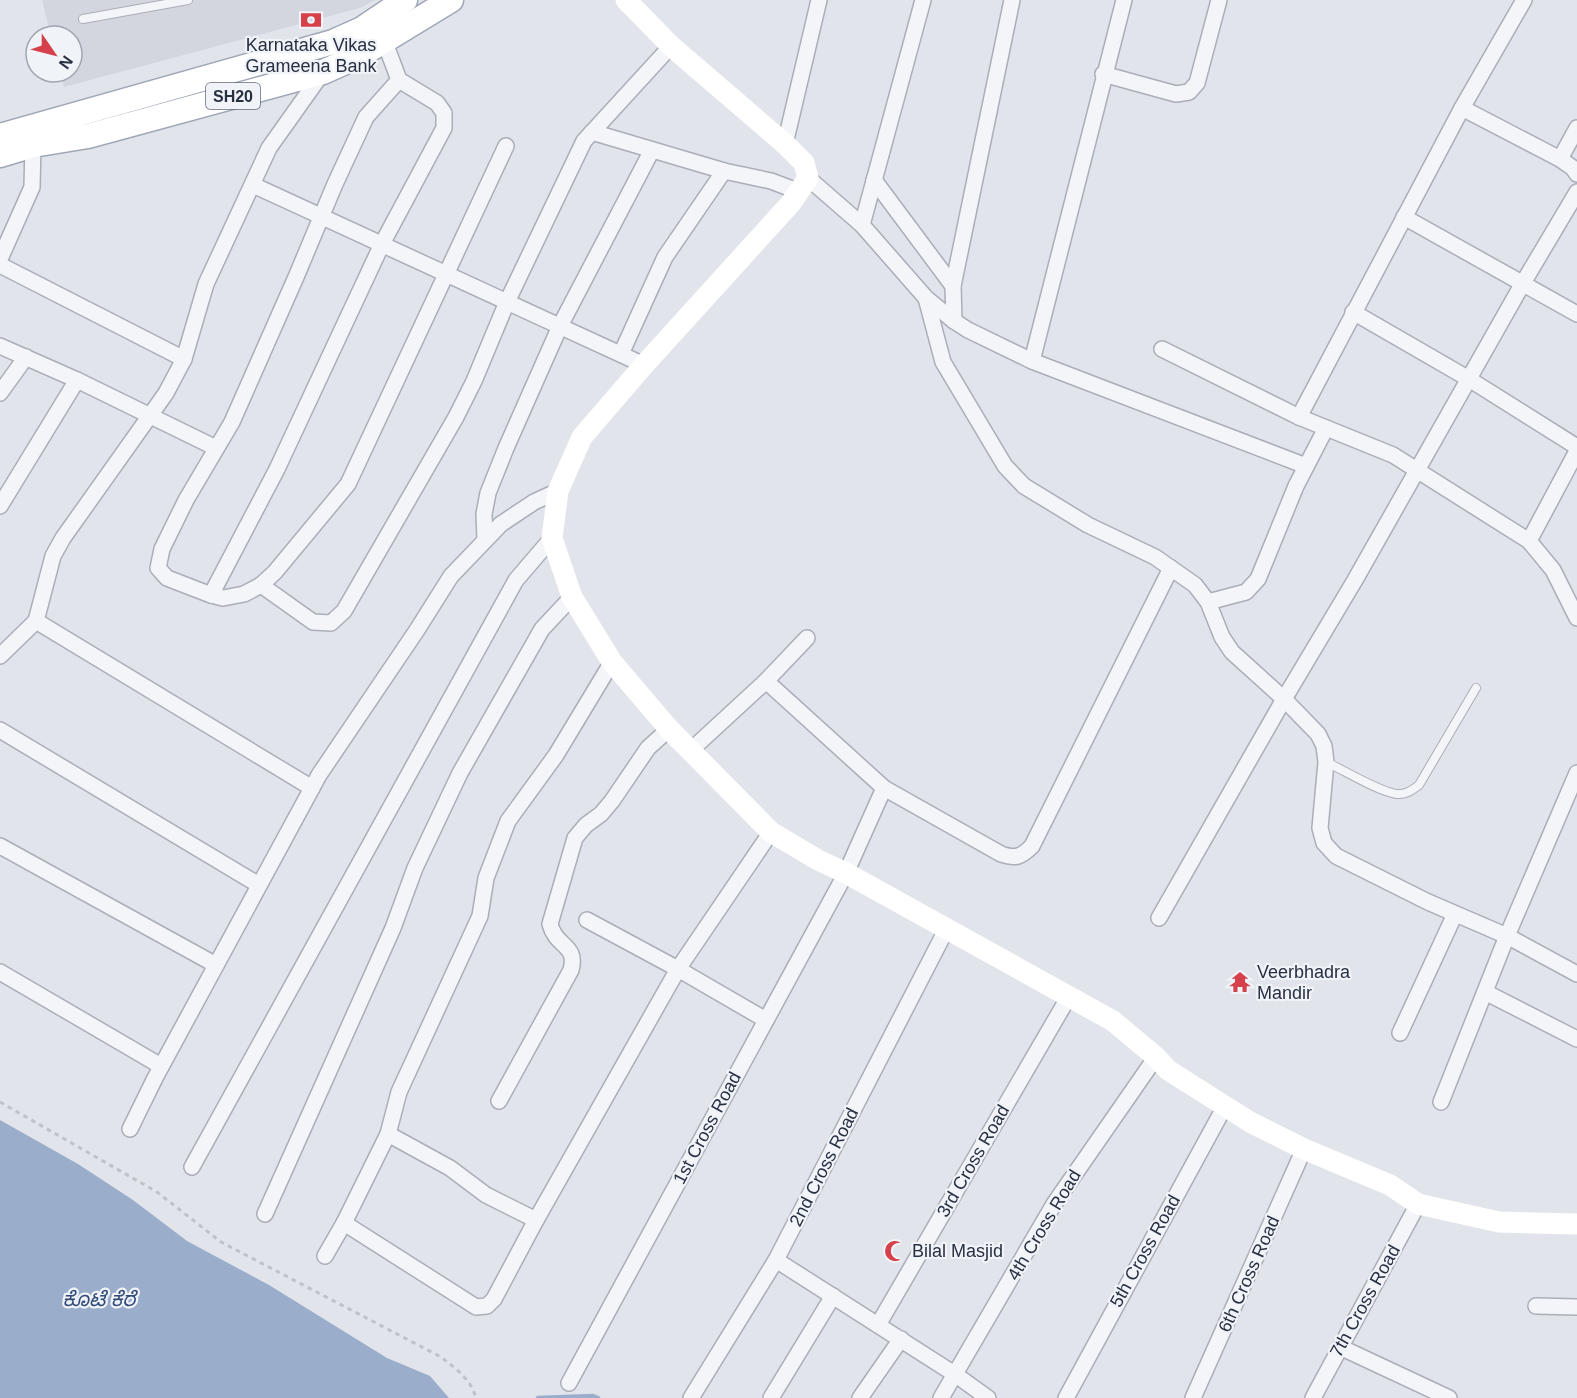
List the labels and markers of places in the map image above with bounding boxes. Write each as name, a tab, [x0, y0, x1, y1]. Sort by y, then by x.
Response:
bank icon: Karnataka Vikas Grameena Bank	[299, 8, 323, 32]
place label: Karnataka Vikas Grameena Bank	[245, 35, 378, 76]
place label: Veerbhadra Mandir	[1257, 962, 1351, 1003]
temple icon: Veerbhadra Mandir	[1228, 970, 1252, 994]
mosque icon: Bilal Masjid	[883, 1239, 907, 1263]
place label: Bilal Masjid	[912, 1241, 1003, 1261]

